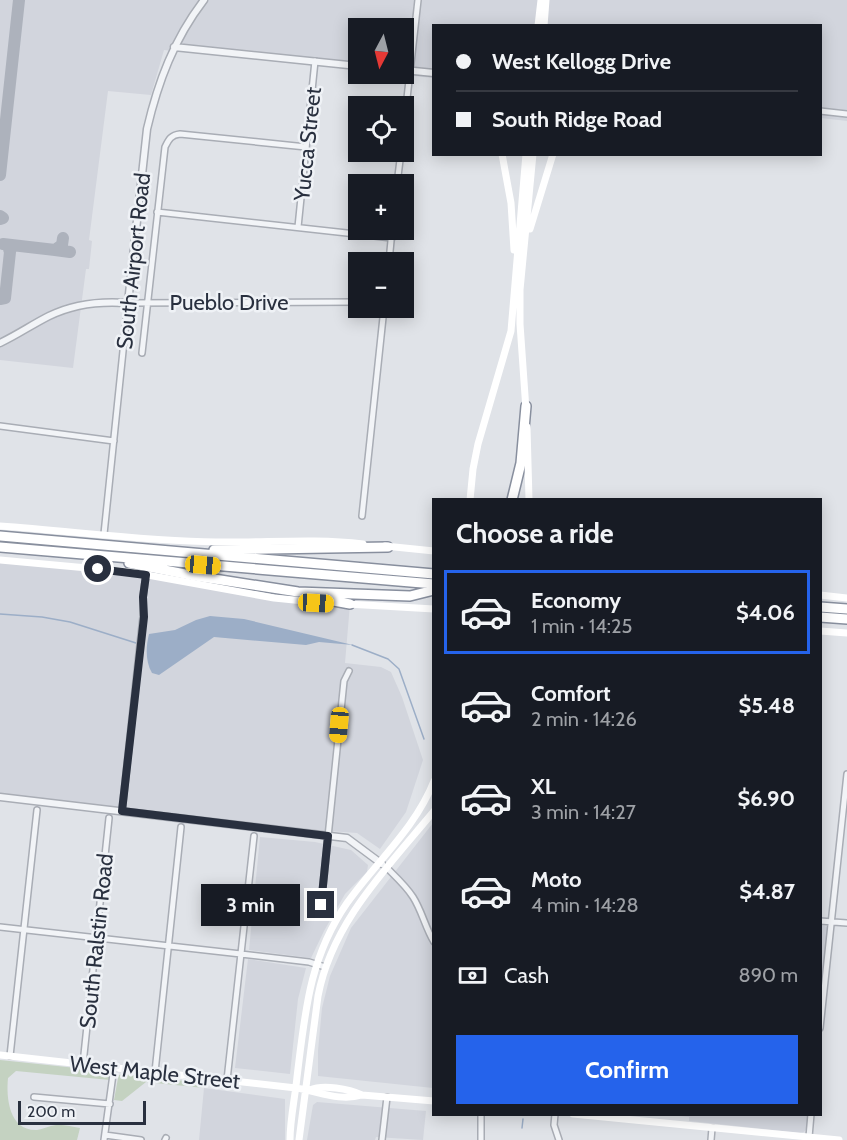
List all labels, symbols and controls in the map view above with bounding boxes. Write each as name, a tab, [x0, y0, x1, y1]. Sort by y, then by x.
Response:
north arrow	[348, 18, 414, 84]
map controls	[348, 18, 414, 318]
text: West Kellogg Drive	[492, 48, 671, 75]
street label: Yucca Street	[288, 85, 327, 203]
button: locate	[348, 96, 414, 162]
text: South Ridge Road	[492, 106, 662, 133]
street label: South Airport Road	[111, 171, 156, 351]
button: +	[348, 174, 414, 240]
button: −	[348, 252, 414, 318]
street label: Pueblo Drive	[170, 289, 288, 316]
text: Choose a ride	[456, 517, 614, 550]
car	[184, 554, 222, 576]
route start	[84, 555, 111, 582]
icon: car	[459, 585, 513, 639]
text: Economy	[531, 587, 621, 614]
car	[298, 593, 334, 613]
text: $4.06	[736, 599, 795, 626]
text: 1 min · 14:25	[531, 614, 632, 638]
icon: car	[459, 678, 513, 732]
text: Comfort	[531, 680, 610, 707]
text: $5.48	[739, 692, 795, 719]
car	[328, 706, 350, 744]
text: 2 min · 14:26	[531, 707, 637, 731]
icon: car	[459, 771, 513, 825]
text: XL	[531, 773, 556, 800]
text: $6.90	[737, 785, 795, 812]
text: 3 min · 14:27	[531, 800, 636, 824]
street label: South Ralstin Road	[74, 852, 119, 1030]
icon: car	[459, 864, 513, 918]
text: Moto	[531, 866, 582, 893]
text: $4.87	[739, 878, 795, 905]
callout: 3 min	[201, 884, 300, 926]
route end	[307, 891, 334, 918]
text: 3 min	[226, 893, 275, 917]
text: 4 min · 14:28	[531, 893, 639, 917]
icon: cash	[456, 959, 489, 992]
text: Cash	[504, 962, 549, 989]
text: 890 m	[739, 963, 798, 987]
button: Confirm	[456, 1035, 798, 1104]
street label: West Maple Street	[68, 1050, 242, 1095]
scale bar	[18, 1098, 146, 1126]
text: 200 m	[27, 1102, 75, 1121]

